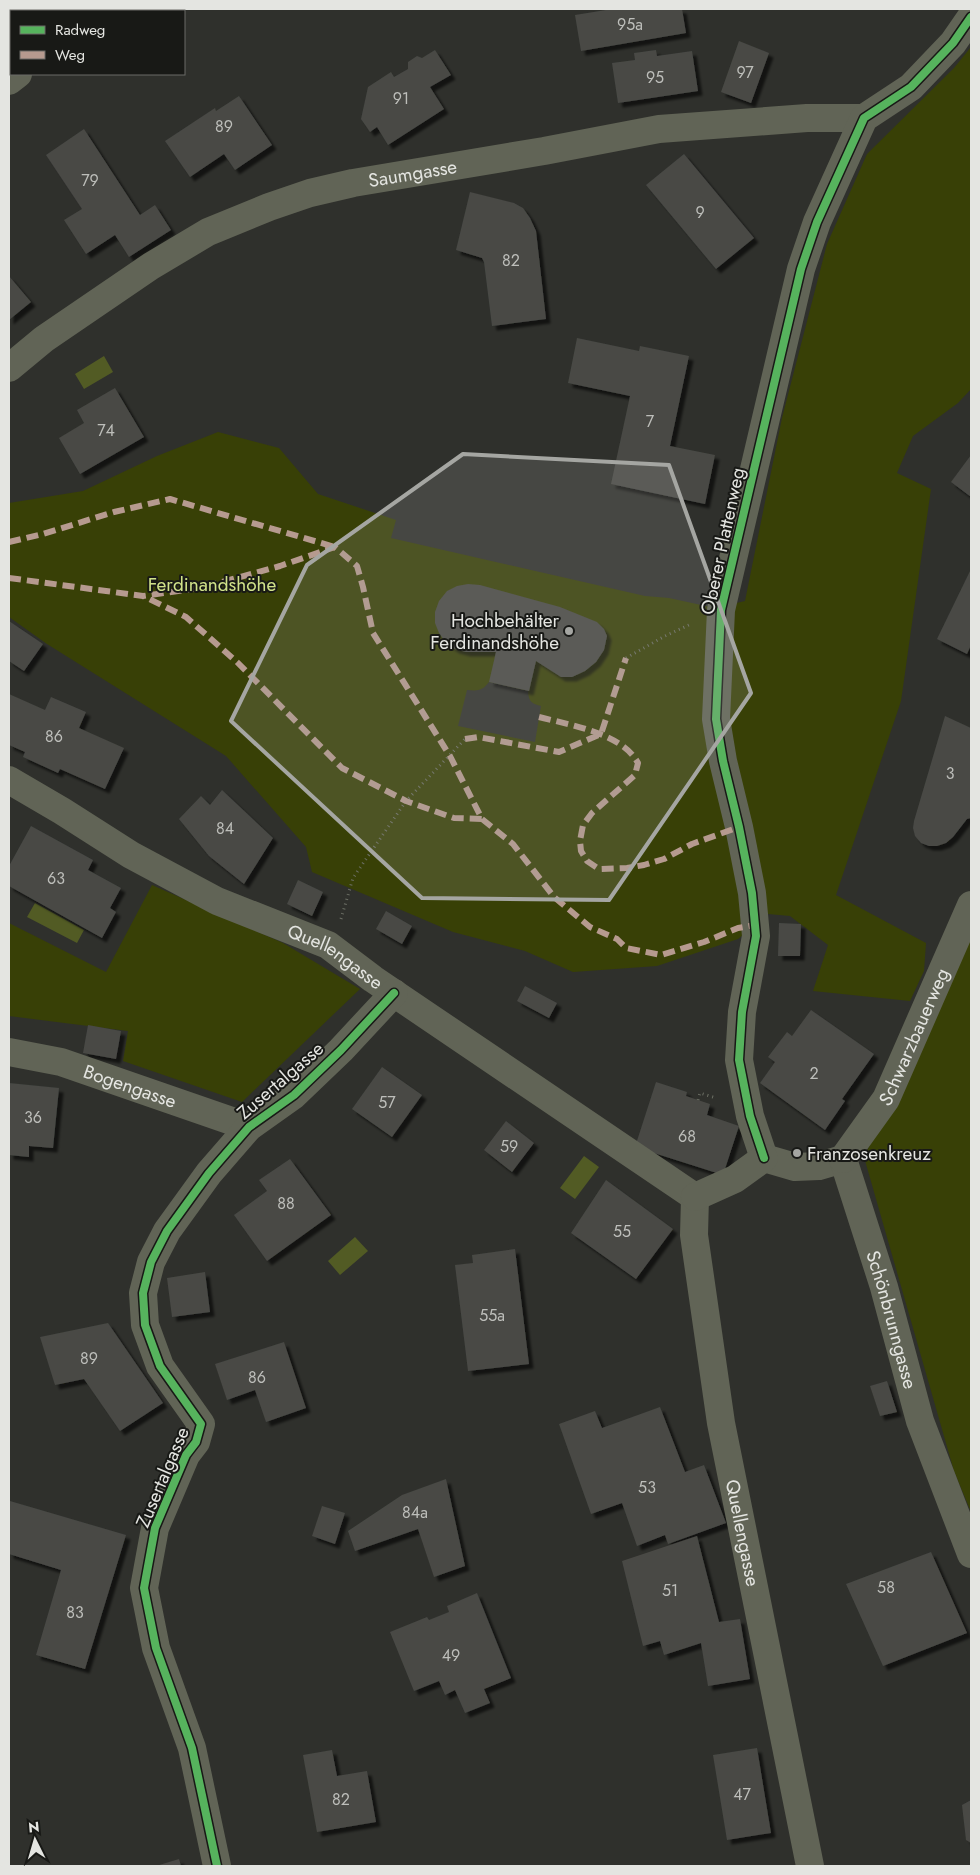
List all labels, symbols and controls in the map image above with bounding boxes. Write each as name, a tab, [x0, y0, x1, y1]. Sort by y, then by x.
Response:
legend	[10, 10, 185, 75]
house number: 95a	[617, 13, 643, 36]
text: Radweg	[55, 19, 105, 41]
text: Weg	[55, 44, 85, 66]
house number: 97	[736, 61, 754, 84]
house number: 95	[646, 66, 664, 89]
house number: 91	[393, 87, 409, 110]
house number: 89	[215, 115, 233, 138]
street label: Saumgasse	[366, 153, 459, 194]
house number: 79	[81, 169, 99, 192]
house number: 9	[695, 201, 705, 224]
house number: 82	[502, 249, 520, 272]
house number: 7	[646, 410, 655, 433]
house number: 74	[97, 419, 115, 442]
street label: Oberer Plattenweg	[694, 465, 751, 617]
park label: Ferdinandshöhe	[148, 571, 277, 598]
place label: Hochbehälter Ferdinandshöhe	[430, 607, 559, 656]
marker: Hochbehälter Ferdinandshöhe	[563, 625, 575, 637]
house number: 86	[45, 725, 63, 748]
house number: 3	[946, 762, 955, 785]
house number: 84	[216, 817, 234, 840]
house number: 63	[47, 867, 65, 890]
street label: Quellengasse	[283, 917, 388, 996]
street label: Schwarzbauerweg	[872, 964, 956, 1112]
street label: Zusertalgasse	[231, 1035, 330, 1126]
street label: Bogengasse	[80, 1058, 180, 1115]
house number: 2	[809, 1062, 819, 1085]
house number: 57	[378, 1091, 396, 1114]
house number: 36	[24, 1106, 42, 1129]
house number: 68	[678, 1125, 696, 1148]
house number: 59	[500, 1135, 518, 1158]
place label: Franzosenkreuz	[807, 1140, 931, 1167]
marker: Franzosenkreuz	[791, 1147, 803, 1159]
house number: 88	[277, 1192, 295, 1215]
house number: 55	[613, 1220, 631, 1243]
street label: Schönbrunngasse	[859, 1247, 924, 1392]
house number: 55a	[479, 1304, 505, 1327]
house number: 89	[80, 1347, 98, 1370]
house number: 86	[248, 1366, 266, 1389]
street label: Zusertalgasse	[129, 1423, 196, 1532]
house number: 53	[638, 1476, 656, 1499]
street label: Quellengasse	[719, 1477, 767, 1589]
house number: 84a	[402, 1501, 428, 1524]
house number: 58	[877, 1576, 895, 1599]
house number: 51	[662, 1579, 678, 1602]
house number: 83	[66, 1601, 84, 1624]
house number: 49	[442, 1644, 460, 1667]
house number: 47	[733, 1783, 751, 1806]
house number: 82	[332, 1788, 350, 1811]
north arrow	[10, 1815, 60, 1865]
text: N	[27, 1817, 40, 1837]

